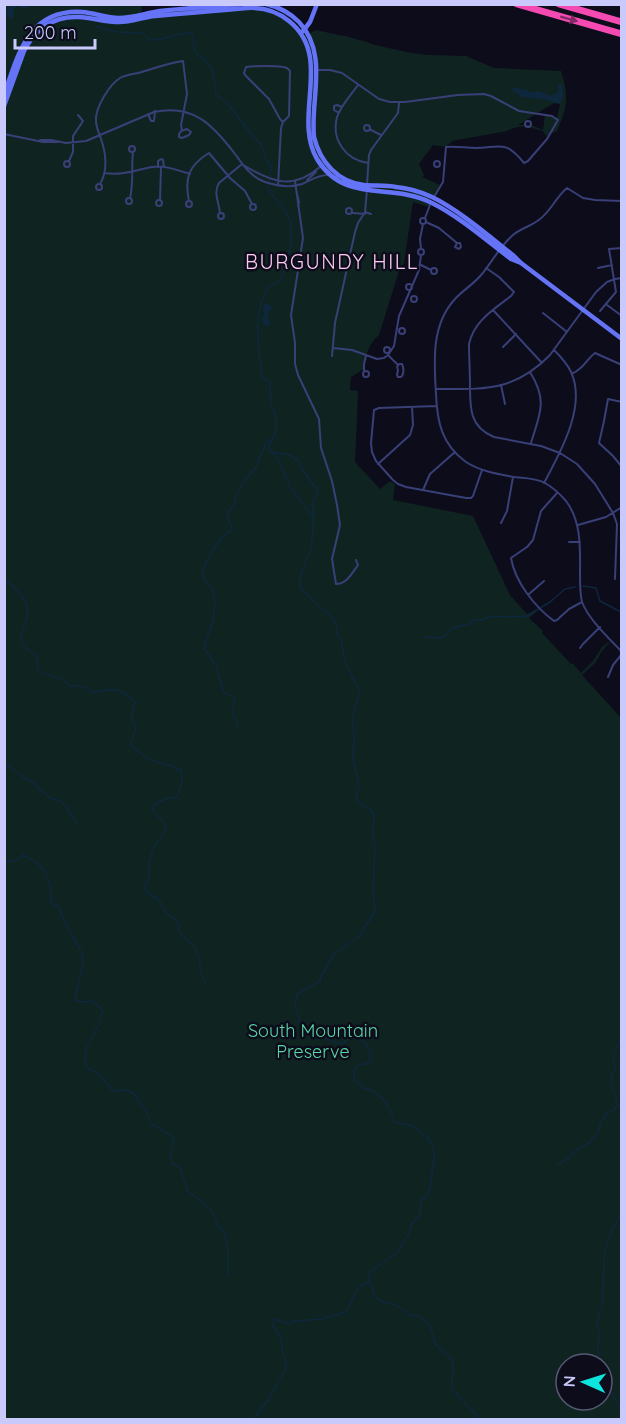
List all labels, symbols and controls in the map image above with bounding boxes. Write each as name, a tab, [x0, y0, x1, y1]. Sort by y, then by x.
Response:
scale bar	[15, 12, 94, 50]
one-way arrow	[560, 15, 578, 24]
text: 200 m	[24, 21, 77, 44]
district label: BURGUNDY HILL	[245, 249, 419, 274]
park label: South Mountain Preserve	[248, 1019, 378, 1063]
north arrow	[554, 1352, 614, 1412]
text: N	[559, 1375, 579, 1388]

